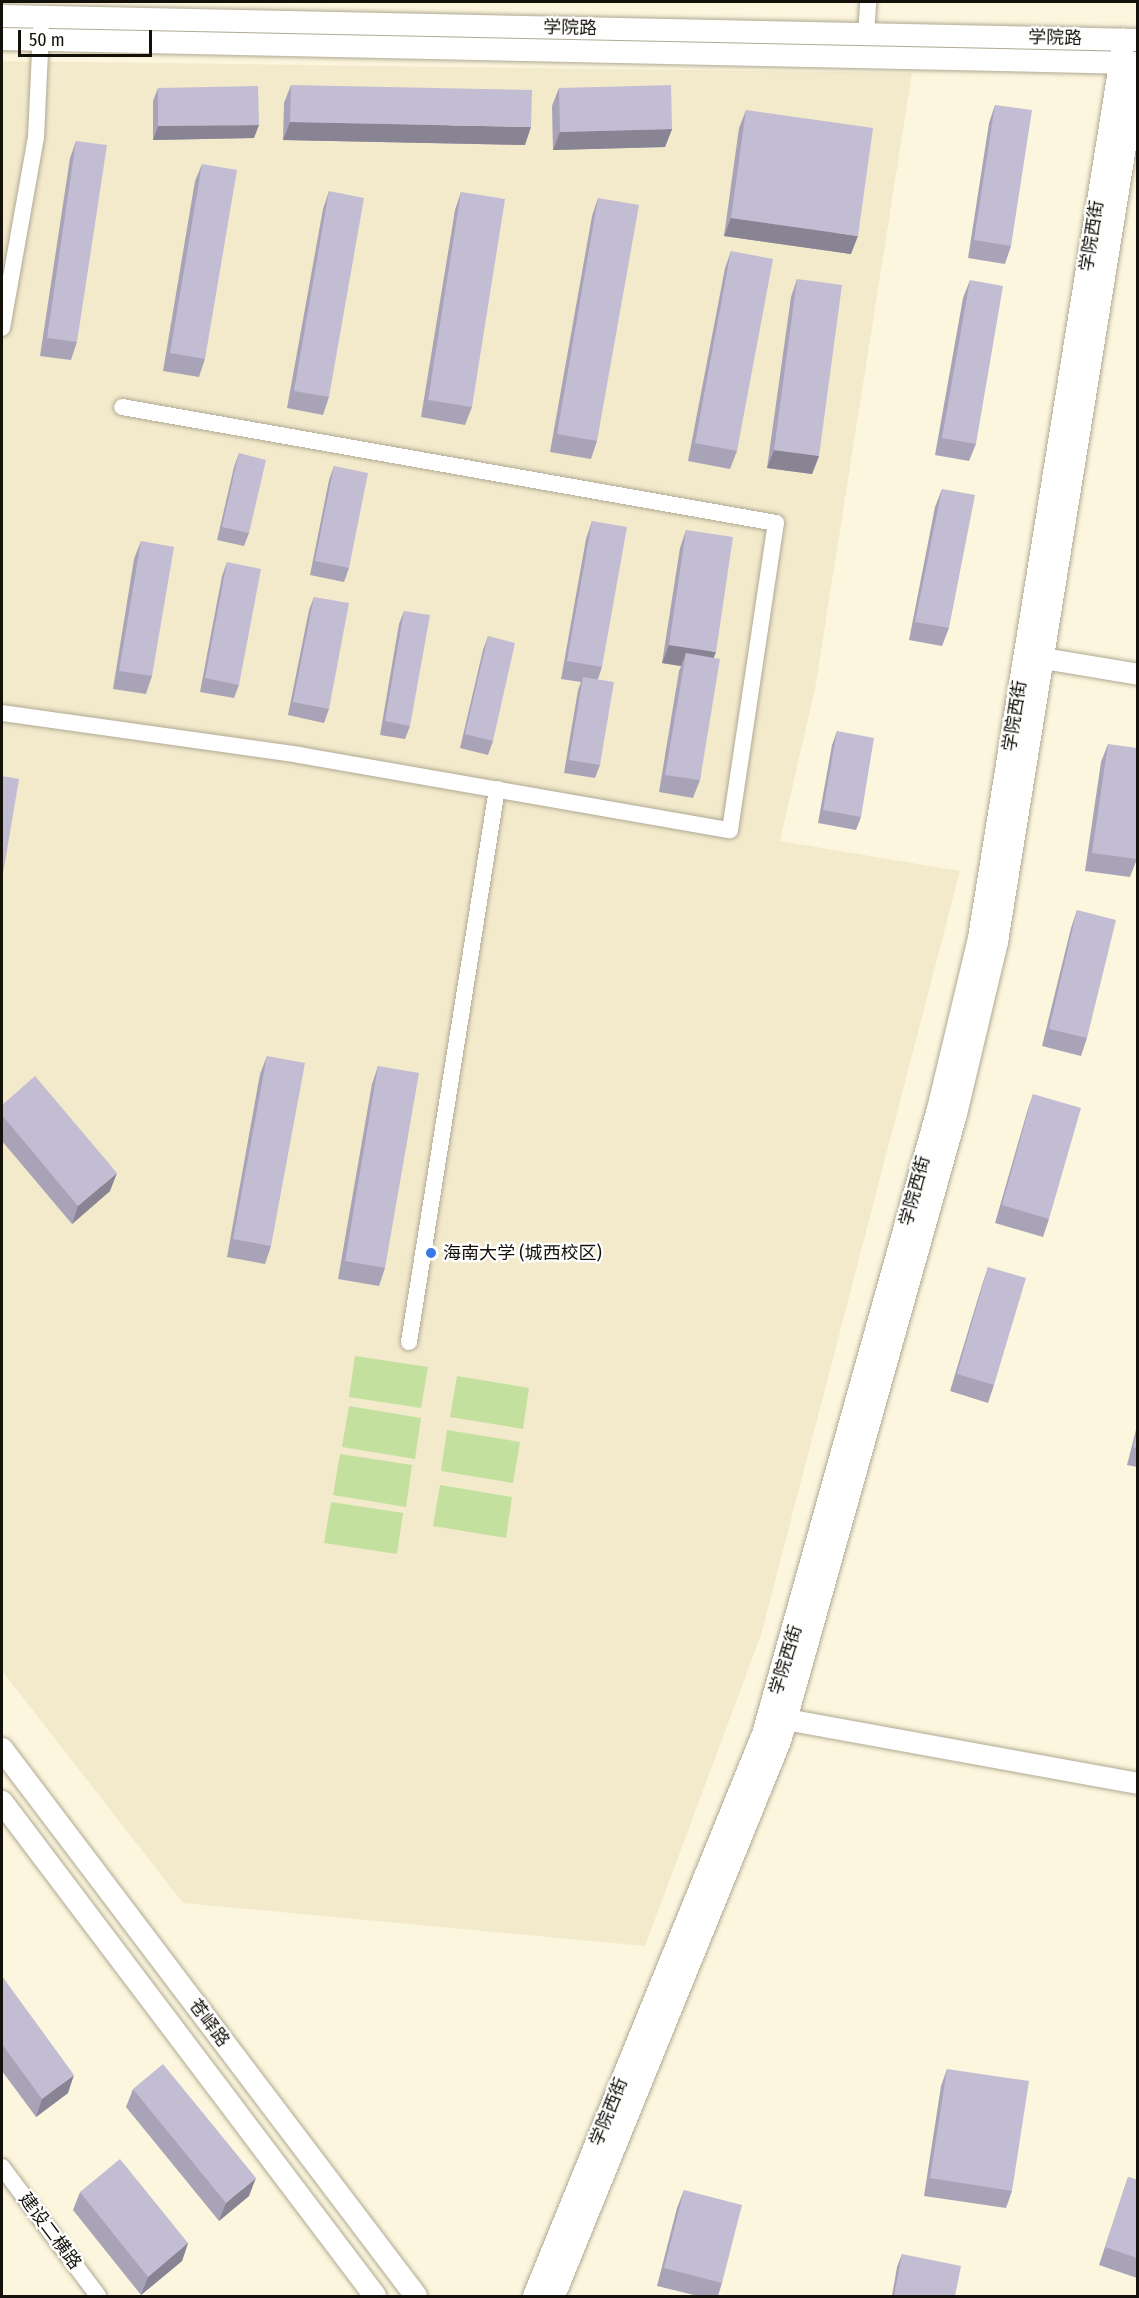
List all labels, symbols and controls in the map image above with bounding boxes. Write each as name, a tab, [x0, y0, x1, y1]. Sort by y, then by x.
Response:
street label: 学院路	[543, 17, 597, 39]
scale bar	[21, 18, 154, 56]
street label: 学院路	[1028, 27, 1082, 49]
text: 50 m	[29, 29, 65, 51]
street label: 学院西街	[1076, 199, 1108, 273]
street label: 学院西街	[999, 679, 1031, 753]
street label: 学院西街	[895, 1153, 935, 1229]
place label: 海南大学 (城西校区)	[443, 1242, 602, 1264]
marker: 海南大学 (城西校区)	[424, 1246, 438, 1260]
street label: 学院西街	[765, 1622, 807, 1698]
street label: 苍峄路	[184, 1995, 234, 2051]
street label: 学院西街	[586, 2075, 632, 2149]
street label: 建设二横路	[14, 2189, 86, 2273]

